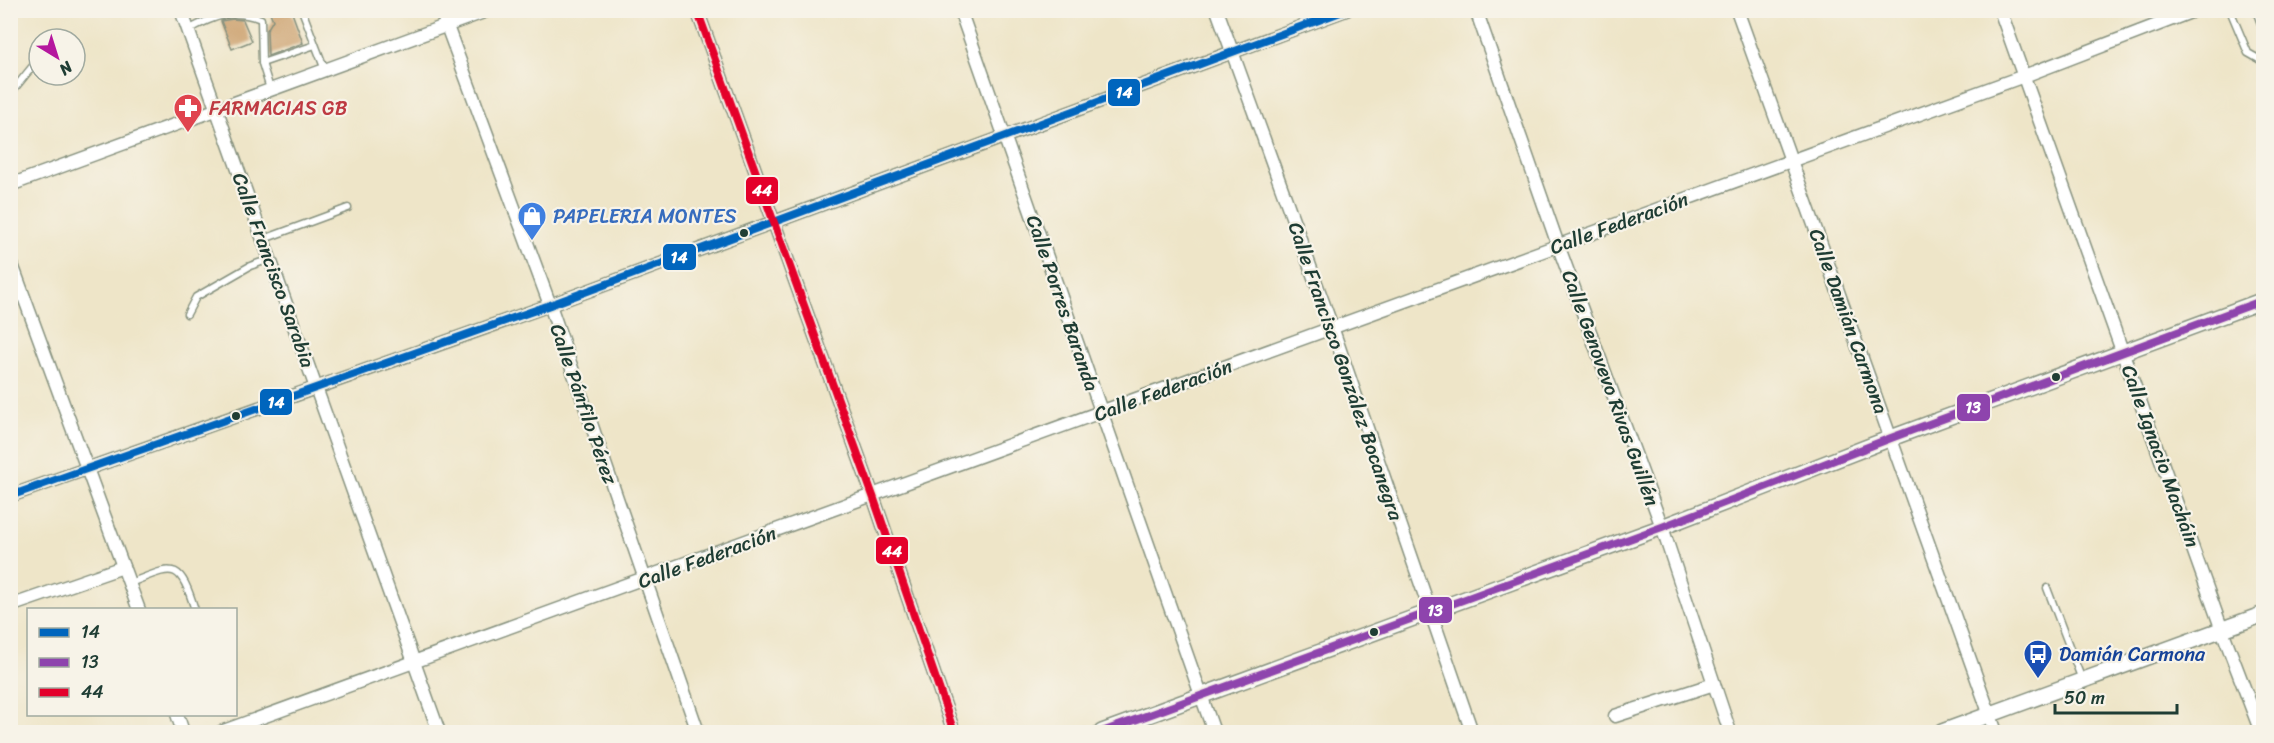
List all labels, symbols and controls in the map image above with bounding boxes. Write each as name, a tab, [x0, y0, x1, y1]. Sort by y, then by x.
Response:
north arrow	[27, 27, 87, 87]
text: N	[52, 53, 80, 84]
line badge: 14	[1107, 78, 1141, 107]
text: 14	[1116, 78, 1132, 107]
place label: FARMACIAS GB	[209, 91, 348, 126]
pharmacy icon: FARMACIAS GB	[172, 92, 204, 134]
street label: Calle Francisco Sarabia	[222, 168, 325, 373]
line badge: 44	[745, 176, 779, 205]
text: 44	[751, 176, 772, 205]
street label: Calle Federación	[1545, 182, 1694, 265]
place label: PAPELERIA MONTES	[553, 199, 737, 234]
shop icon: PAPELERIA MONTES	[516, 200, 548, 242]
street label: Calle Porres Baranda	[1016, 210, 1109, 396]
street label: Calle Francisco González Bocanegra	[1278, 217, 1413, 526]
street label: Calle Damián Carmona	[1799, 224, 1898, 419]
unlabelled marker	[738, 227, 750, 239]
line badge: 14	[662, 243, 697, 271]
text: 14	[671, 243, 687, 272]
street label: Calle Genovevo Rivas Guillén	[1551, 265, 1670, 511]
street label: Calle Pánfilo Pérez	[540, 319, 628, 490]
street label: Calle Federación	[1089, 349, 1238, 432]
street label: Calle Ignacio Macháin	[2111, 360, 2210, 553]
unlabelled marker	[2050, 371, 2062, 383]
line badge: 14	[259, 388, 293, 416]
text: 14	[268, 388, 284, 417]
line badge: 13	[1956, 393, 1991, 422]
text: 13	[1965, 393, 1981, 422]
unlabelled marker	[230, 410, 242, 422]
street label: Calle Federación	[633, 516, 782, 599]
line badge: 44	[875, 536, 909, 565]
text: 44	[881, 537, 902, 566]
line badge: 13	[1418, 596, 1453, 624]
text: 13	[1427, 596, 1443, 625]
legend	[27, 608, 237, 716]
text: 14	[81, 616, 100, 648]
unlabelled marker	[1368, 626, 1380, 638]
place label: Damián Carmona	[2059, 637, 2206, 672]
bus stop icon: Damián Carmona	[2022, 638, 2054, 680]
text: 13	[81, 646, 99, 678]
text: 44	[81, 676, 104, 708]
scale bar	[2055, 677, 2176, 715]
text: 50 m	[2064, 682, 2105, 714]

